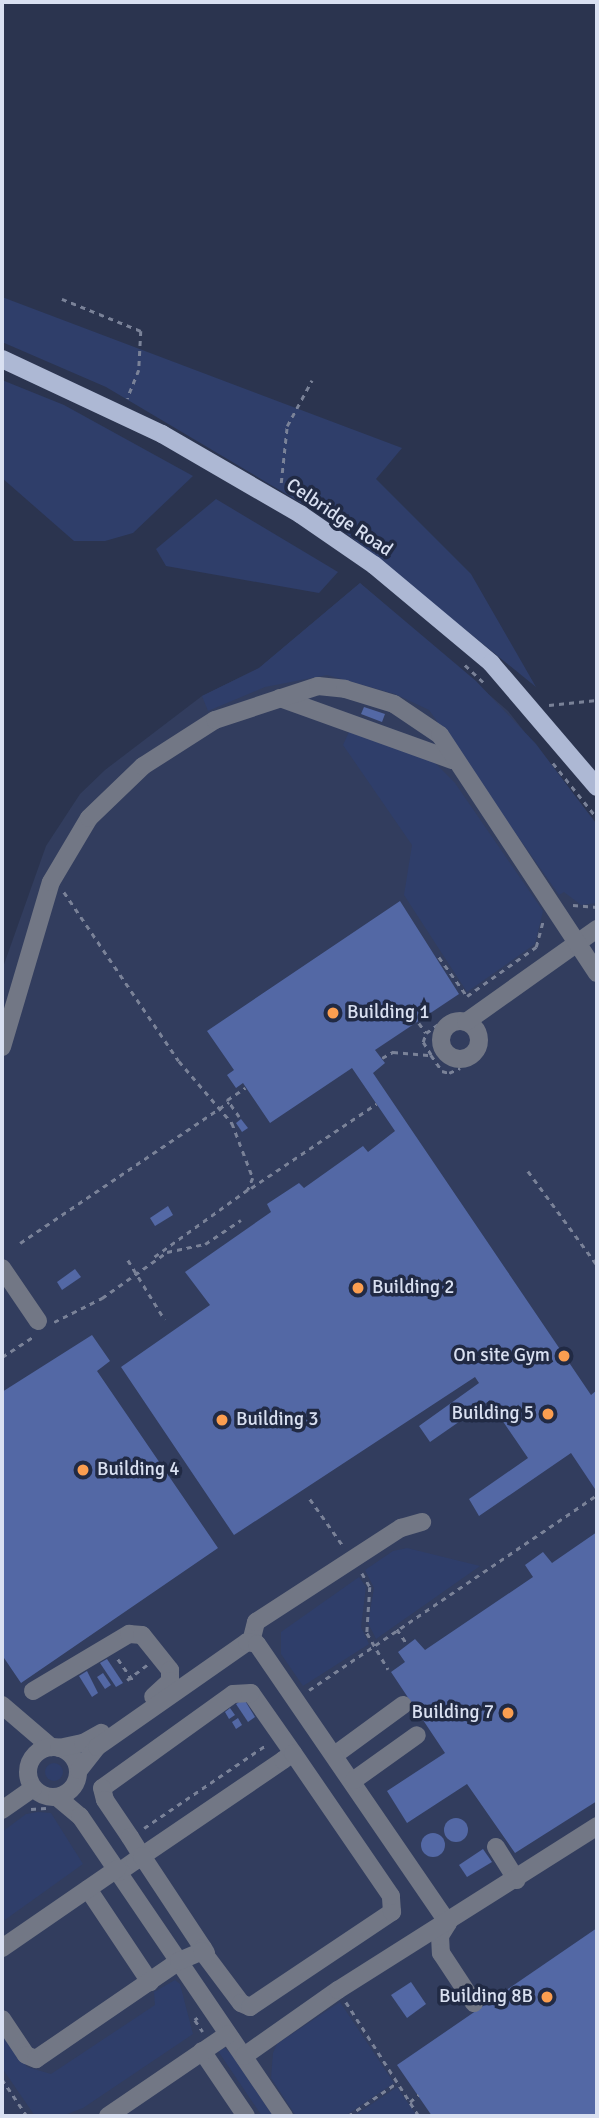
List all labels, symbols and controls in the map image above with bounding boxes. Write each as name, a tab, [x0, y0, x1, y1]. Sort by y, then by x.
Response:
street label: Celbridge Road	[281, 474, 397, 562]
place label: Building 1	[347, 1002, 429, 1024]
marker: Building 1	[325, 1005, 341, 1021]
place label: Building 2	[372, 1277, 454, 1299]
marker: Building 2	[350, 1280, 366, 1296]
place label: On site Gym	[453, 1345, 550, 1367]
marker: On site Gym	[556, 1348, 572, 1364]
place label: Building 5	[452, 1403, 534, 1425]
marker: Building 5	[540, 1406, 556, 1422]
place label: Building 3	[236, 1409, 318, 1431]
marker: Building 3	[214, 1412, 230, 1428]
place label: Building 4	[97, 1459, 179, 1481]
marker: Building 4	[75, 1462, 91, 1478]
place label: Building 7	[412, 1702, 494, 1724]
marker: Building 7	[500, 1705, 516, 1721]
place label: Building 8B	[439, 1986, 533, 2008]
marker: Building 8B	[539, 1989, 555, 2005]

